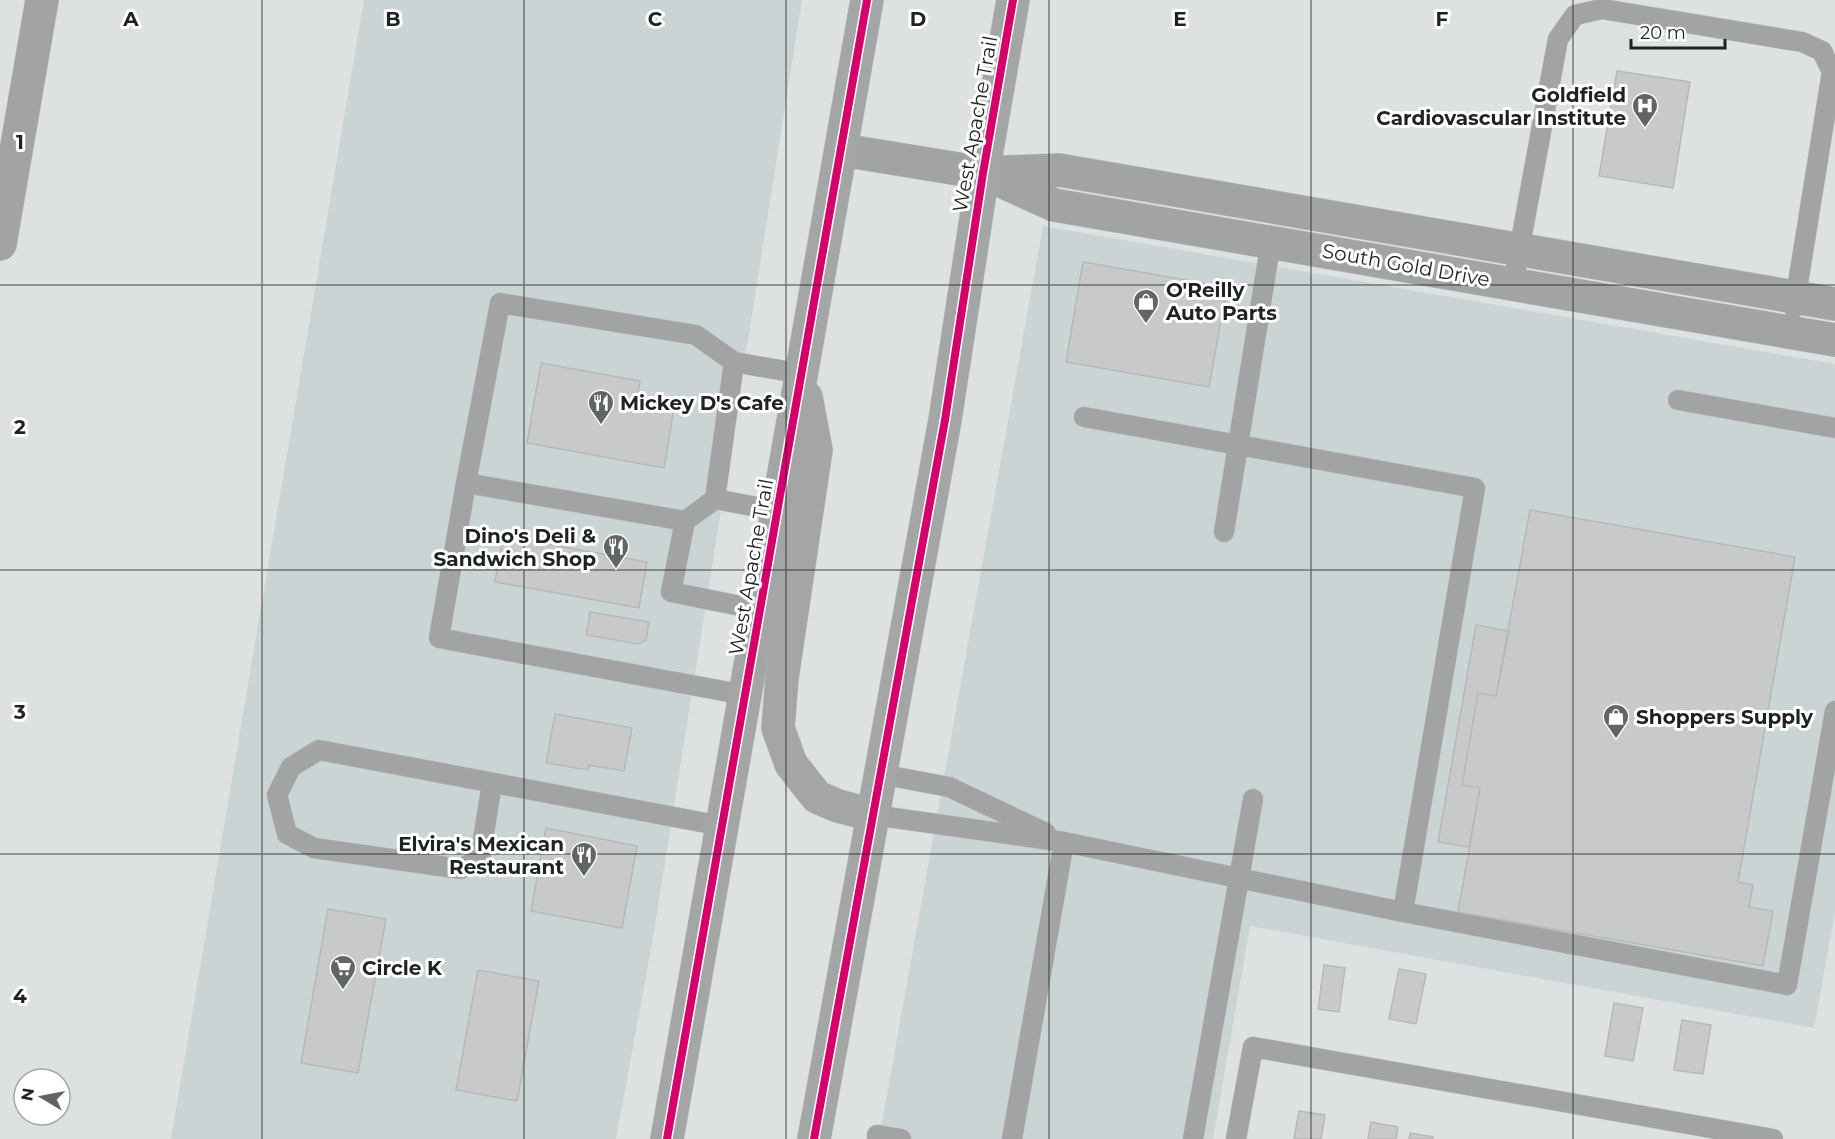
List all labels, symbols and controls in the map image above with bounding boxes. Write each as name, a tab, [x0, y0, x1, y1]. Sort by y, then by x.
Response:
text: A	[122, 7, 139, 31]
text: B	[385, 7, 401, 31]
text: C	[648, 7, 663, 31]
text: D	[910, 7, 926, 31]
text: E	[1173, 7, 1187, 31]
text: F	[1436, 7, 1449, 31]
scale bar	[1631, 12, 1726, 50]
text: 20 m	[1640, 22, 1686, 44]
street label: West Apache Trail	[948, 34, 1002, 214]
place label: Goldfield Cardiovascular Institute	[1376, 83, 1626, 130]
hospital icon: Goldfield Cardiovascular Institute	[1630, 91, 1660, 129]
text: 1	[16, 130, 24, 154]
street label: South Gold Drive	[1320, 238, 1492, 292]
place label: O'Reilly Auto Parts	[1165, 278, 1277, 325]
shop icon: O'Reilly Auto Parts	[1131, 287, 1161, 325]
restaurant icon: Mickey D's Cafe	[586, 388, 616, 426]
place label: Mickey D's Cafe	[620, 391, 784, 415]
text: 2	[14, 415, 26, 439]
street label: West Apache Trail	[724, 477, 778, 657]
place label: Dino's Deli & Sandwich Shop	[434, 524, 596, 571]
restaurant icon: Dino's Deli & Sandwich Shop	[601, 532, 631, 570]
text: 3	[13, 700, 26, 724]
shop icon: Shoppers Supply	[1601, 702, 1631, 740]
place label: Shoppers Supply	[1636, 705, 1814, 729]
place label: Elvira's Mexican Restaurant	[398, 832, 564, 879]
restaurant icon: Elvira's Mexican Restaurant	[569, 840, 599, 878]
supermarket icon: Circle K	[328, 953, 358, 991]
place label: Circle K	[362, 956, 443, 980]
text: 4	[13, 984, 27, 1008]
north arrow	[12, 1067, 72, 1127]
text: N	[17, 1086, 38, 1103]

